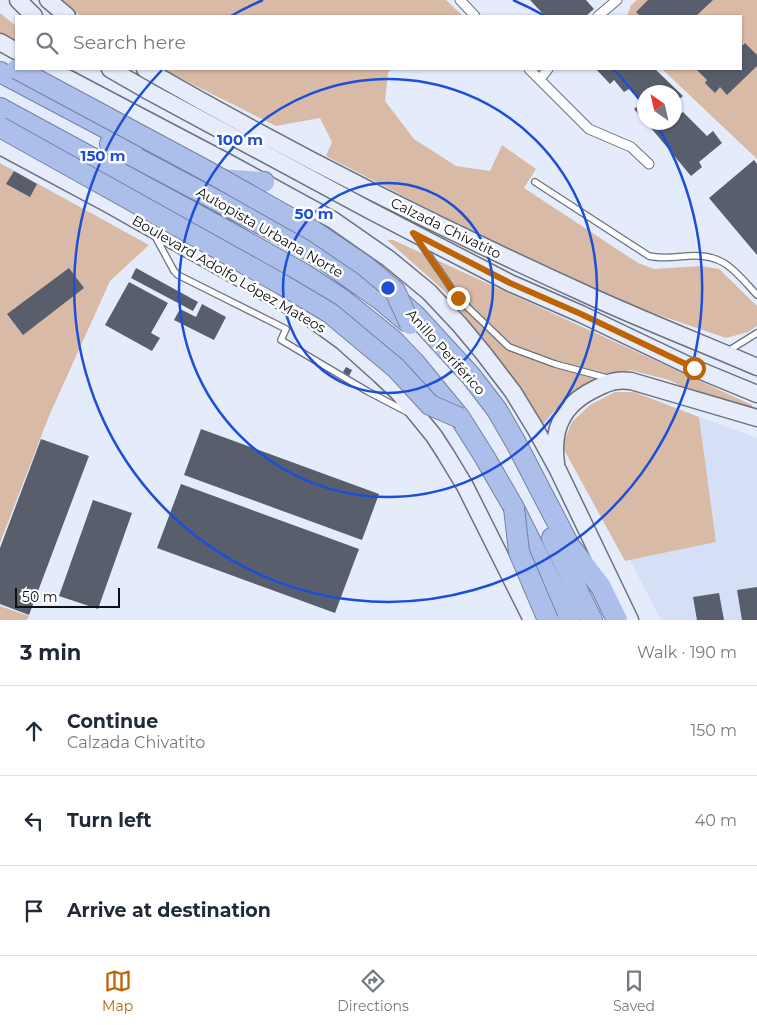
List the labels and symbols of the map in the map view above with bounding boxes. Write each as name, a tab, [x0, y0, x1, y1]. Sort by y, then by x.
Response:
north arrow	[637, 85, 682, 130]
text: 100 m	[217, 130, 263, 149]
text: 150 m	[81, 146, 125, 165]
street label: Autopista Urbana Norte	[193, 183, 347, 281]
street label: Calzada Chivatito	[388, 193, 504, 263]
text: 50 m	[294, 204, 334, 223]
street label: Boulevard Adolfo López Mateos	[129, 211, 329, 337]
centre of rings	[379, 279, 397, 297]
route end	[447, 287, 470, 310]
street label: Anillo Periférico	[403, 305, 490, 399]
route start	[683, 357, 706, 380]
scale bar	[15, 585, 120, 608]

